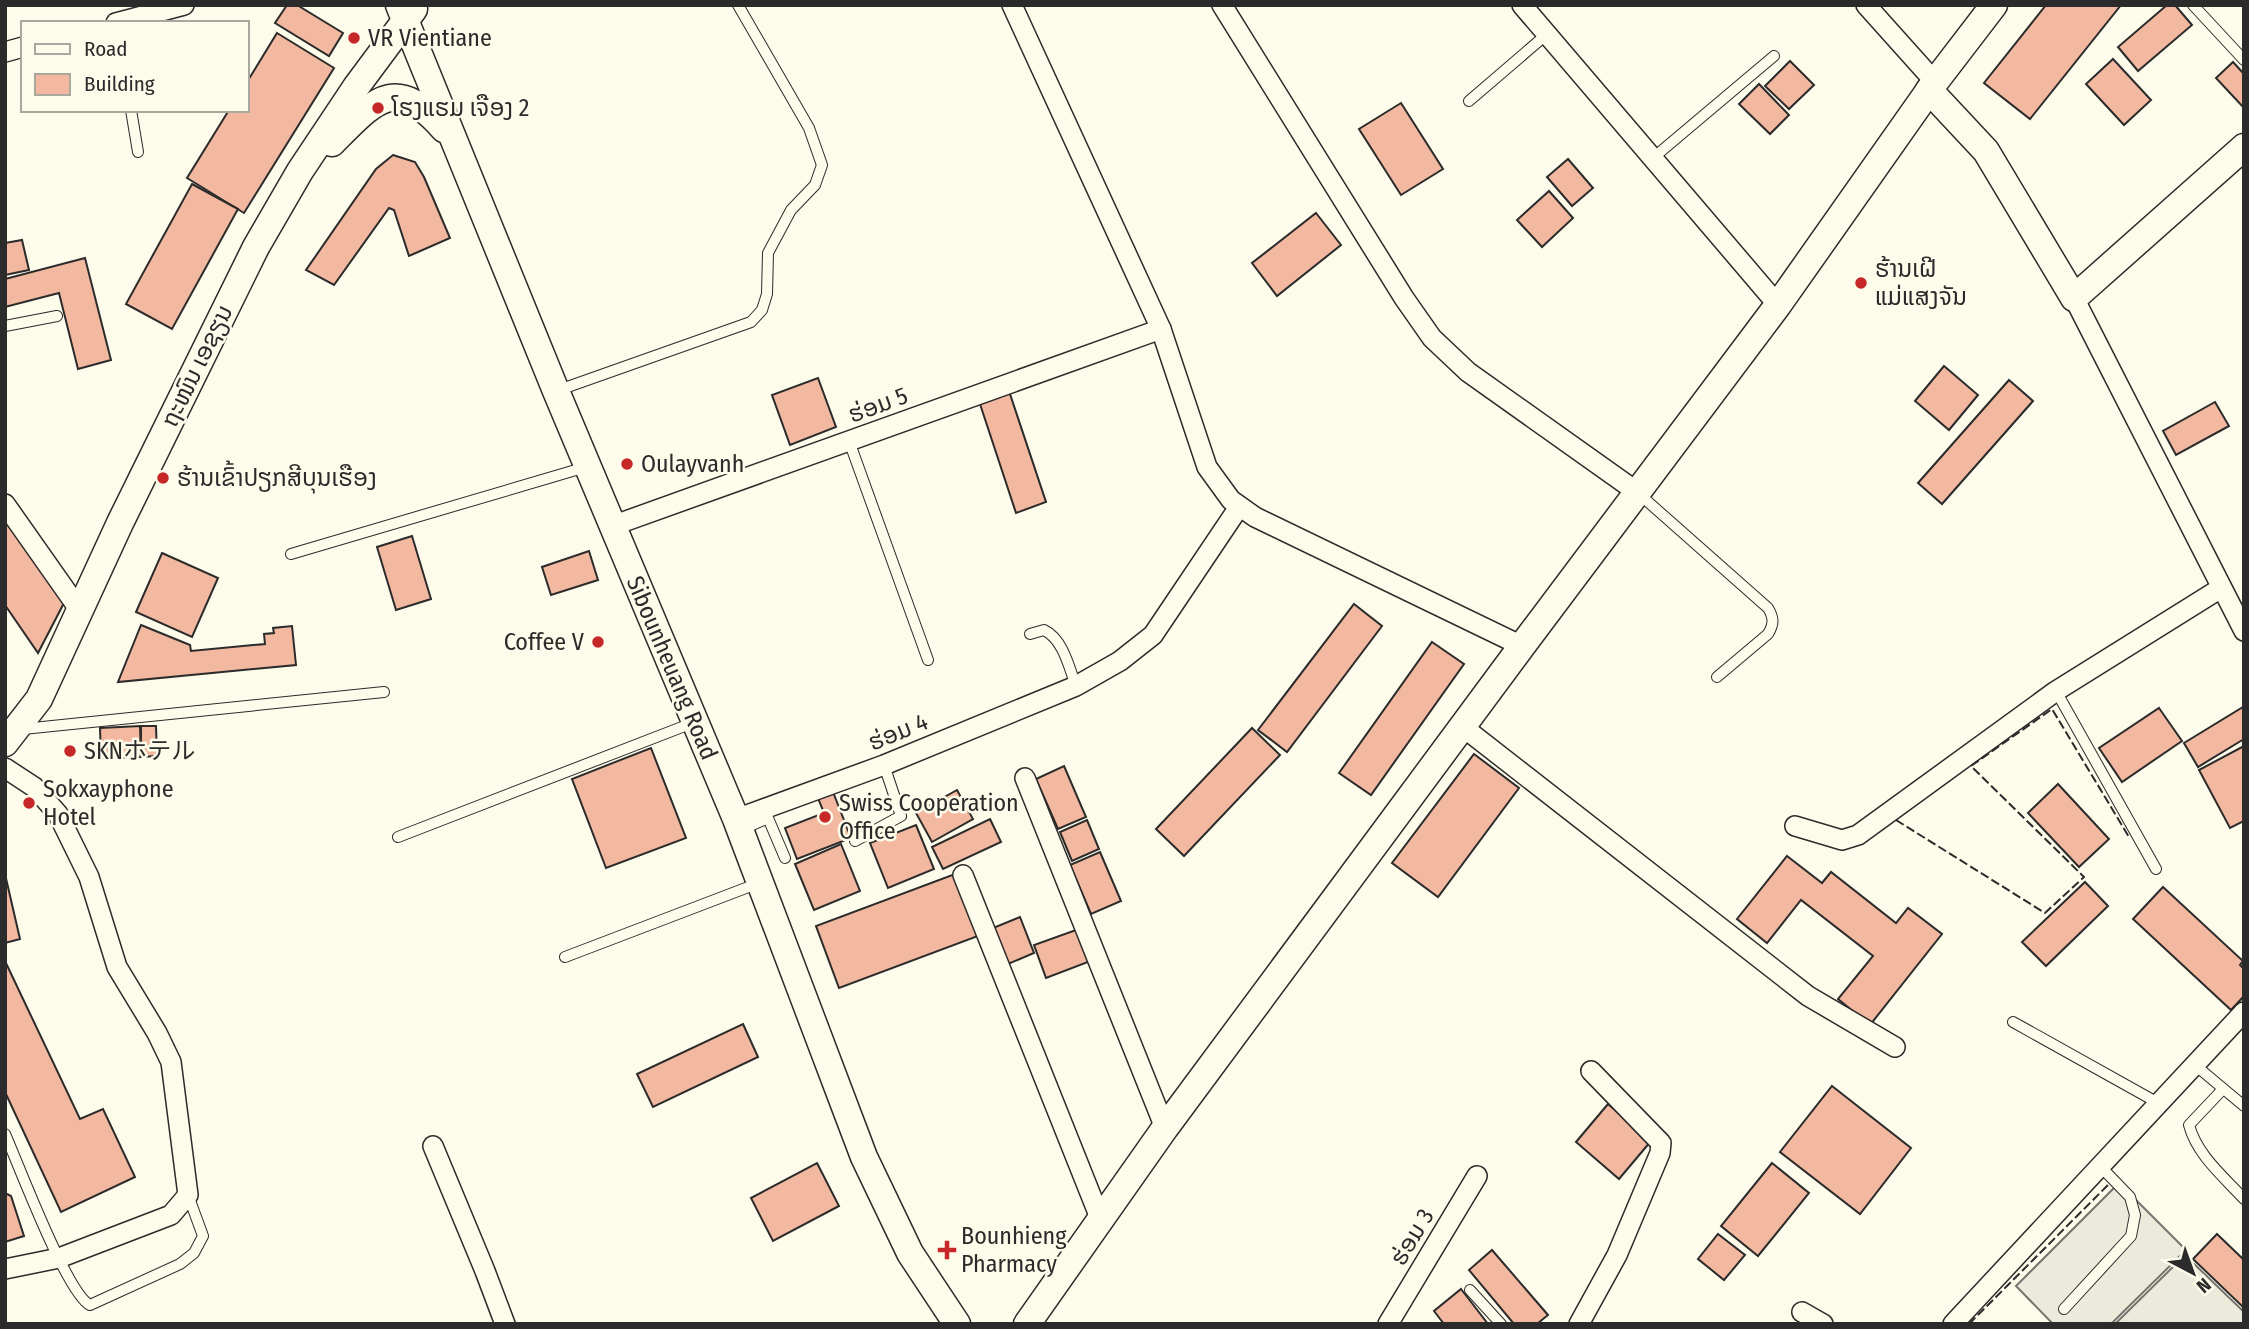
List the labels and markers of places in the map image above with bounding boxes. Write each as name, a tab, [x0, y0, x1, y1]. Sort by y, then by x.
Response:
place label: VR Vientiane	[368, 24, 492, 52]
marker: VR Vientiane	[346, 30, 362, 46]
place label: ໂຮງແຮມ ເຈືອງ 2	[391, 94, 529, 122]
marker: ໂຮງແຮມ ເຈືອງ 2	[370, 100, 386, 116]
place label: ຮ້ານເຝີ ແມ່ແສງຈັນ	[1875, 255, 1967, 311]
marker: ຮ້ານເຝີ ແມ່ແສງຈັນ	[1853, 275, 1869, 291]
place label: Oulayvanh	[641, 450, 744, 478]
marker: Oulayvanh	[619, 456, 635, 472]
place label: ຮ້ານເຂົ້າປຽກສີບຸນເຮືອງ	[177, 460, 377, 494]
marker: ຮ້ານເຂົ້າປຽກສີບຸນເຮືອງ	[155, 470, 171, 486]
place label: Coffee V	[504, 628, 585, 656]
marker: Coffee V	[590, 634, 606, 650]
place label: SKNホテル	[84, 737, 195, 765]
marker: SKNホテル	[62, 743, 78, 759]
place label: Sokxayphone Hotel	[43, 775, 174, 831]
place label: Swiss Cooperation Office	[839, 789, 1019, 845]
marker: Sokxayphone Hotel	[21, 795, 37, 811]
marker: Swiss Cooperation Office	[817, 809, 833, 825]
place label: Bounhieng Pharmacy	[961, 1222, 1067, 1278]
marker: Bounhieng Pharmacy	[939, 1242, 955, 1258]

